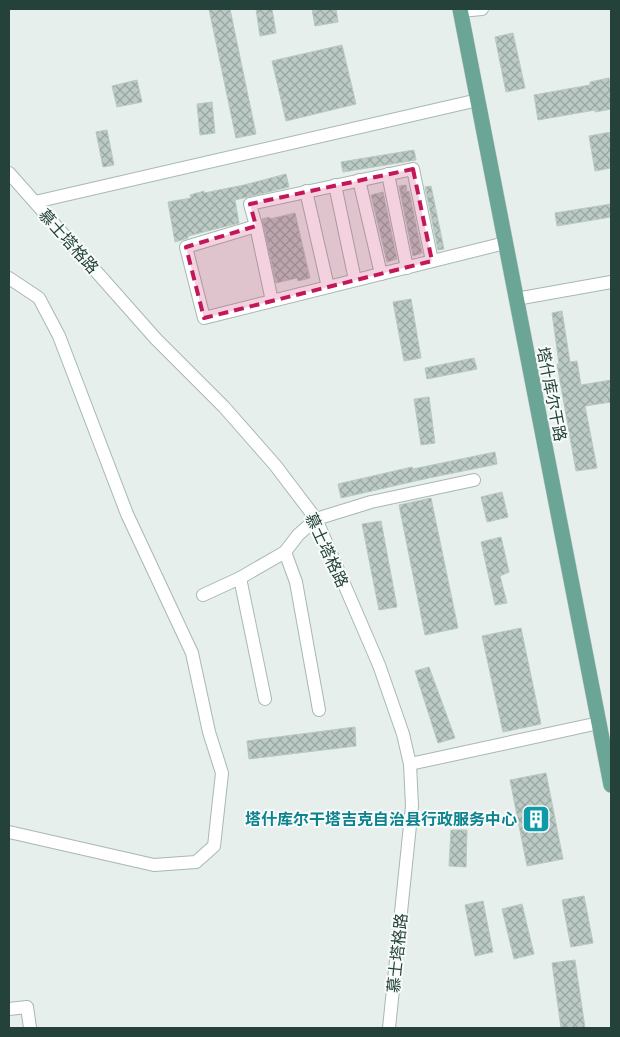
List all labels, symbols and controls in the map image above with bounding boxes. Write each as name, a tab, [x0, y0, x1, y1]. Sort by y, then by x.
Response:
street label: 慕士塔格路	[35, 205, 103, 277]
street label: 塔什库尔干路	[533, 345, 571, 443]
street label: 慕士塔格路	[301, 510, 353, 590]
building icon: 塔什库尔干塔吉克自治县行政服务中心	[521, 804, 551, 834]
place label: 塔什库尔干塔吉克自治县行政服务中心	[245, 809, 517, 829]
street label: 慕士塔格路	[383, 912, 411, 994]

